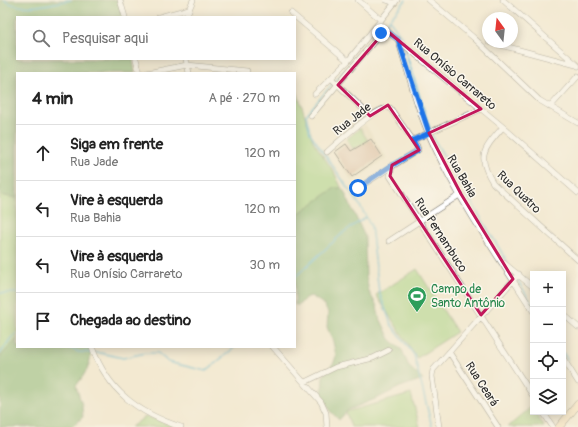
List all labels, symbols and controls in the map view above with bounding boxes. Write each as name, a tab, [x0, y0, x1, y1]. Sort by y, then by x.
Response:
north arrow	[482, 12, 518, 48]
search box	[16, 16, 296, 60]
route end	[372, 24, 390, 42]
icon: search	[30, 27, 52, 49]
text: Pesquisar aqui	[62, 29, 148, 48]
street label: Rua Onísio Carrareto	[410, 35, 500, 114]
text: 4 min	[32, 88, 73, 109]
text: A pé · 270 m	[208, 90, 280, 106]
street label: Rua Jade	[330, 100, 374, 139]
text: Siga em frente	[70, 135, 163, 154]
icon: ahead	[32, 142, 54, 164]
text: 120 m	[244, 145, 280, 161]
street label: Rua Bahia	[443, 152, 480, 201]
text: Rua Jade	[70, 154, 118, 170]
street label: Rua Quatro	[494, 168, 544, 217]
route start	[349, 179, 367, 197]
text: Vire à esquerda	[70, 191, 163, 210]
street label: Rua Pernambuco	[411, 195, 470, 276]
icon: left	[32, 198, 54, 220]
text: 120 m	[244, 201, 280, 217]
text: Rua Bahia	[70, 210, 121, 226]
text: Vire à esquerda	[70, 247, 163, 266]
icon: left	[32, 254, 54, 276]
text: 30 m	[250, 257, 280, 273]
text: Rua Onísio Carrareto	[70, 266, 183, 282]
map controls	[530, 271, 566, 415]
button: +	[530, 271, 566, 307]
place label: Campo de Santo Antônio	[431, 282, 506, 311]
sports icon: Campo de Santo Antônio	[406, 285, 428, 313]
button: −	[530, 307, 566, 343]
icon: arrive	[32, 310, 54, 332]
text: Chegada ao destino	[70, 311, 191, 330]
button: locate	[530, 343, 566, 379]
street label: Rua Ceará	[462, 359, 502, 410]
button: layers	[530, 379, 566, 415]

